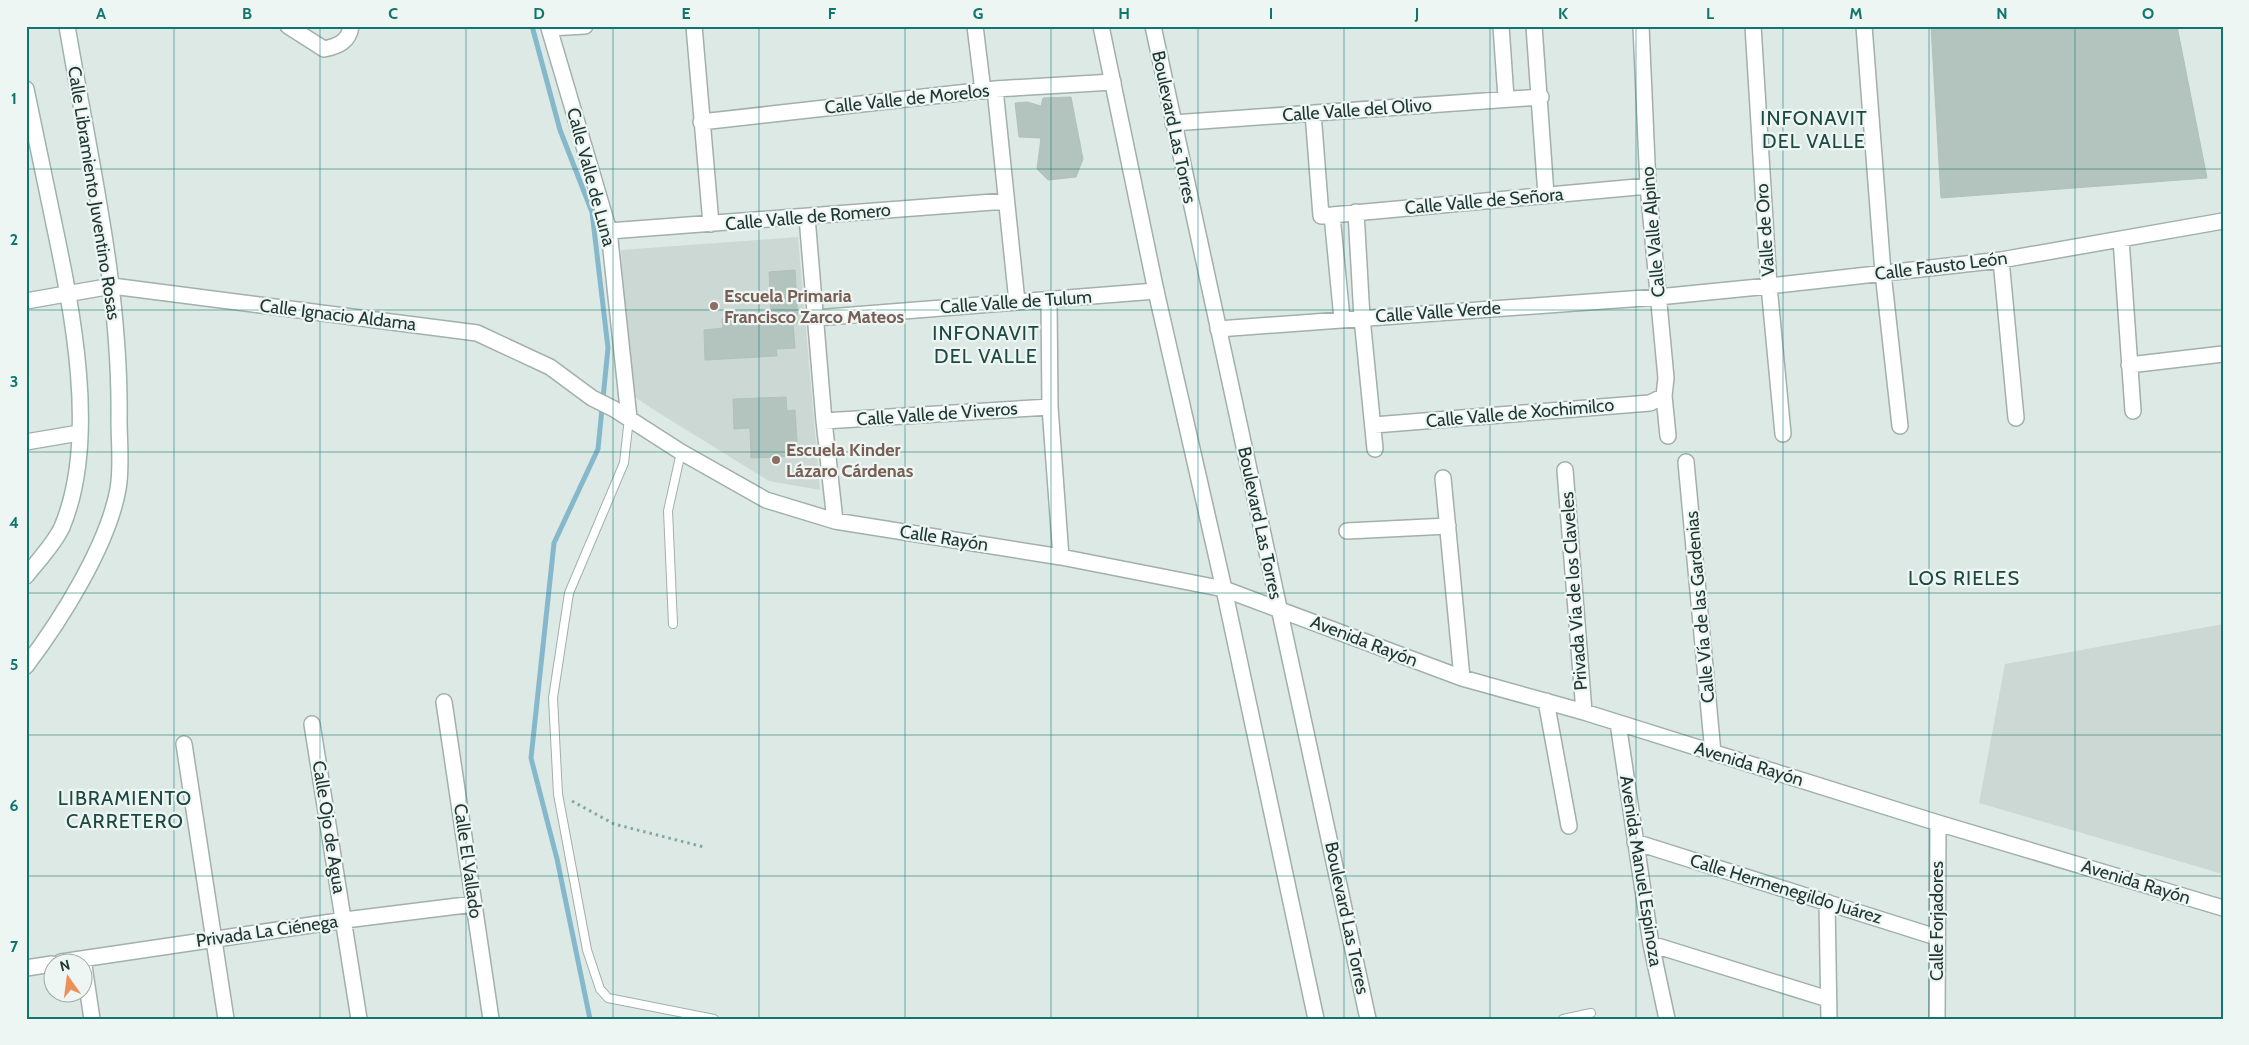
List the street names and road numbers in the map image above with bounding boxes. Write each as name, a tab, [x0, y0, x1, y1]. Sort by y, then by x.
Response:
street label: Boulevard Las Torres	[1147, 49, 1201, 205]
street label: Calle Libramiento Juventino Rosas	[63, 65, 125, 321]
street label: Calle Valle de Morelos	[823, 79, 991, 119]
street label: Calle Valle del Olivo	[1281, 94, 1433, 126]
street label: Calle Valle de Luna	[562, 105, 620, 249]
street label: Calle Valle Alpino	[1636, 166, 1670, 298]
street label: Calle Valle de Señora	[1404, 183, 1565, 219]
street label: Valle de Oro	[1751, 183, 1779, 277]
street label: Calle Valle de Romero	[724, 199, 892, 235]
street label: Calle Fausto León	[1874, 247, 2008, 285]
street label: Calle Valle de Tulum	[939, 286, 1093, 318]
street label: Calle Ignacio Aldama	[258, 294, 418, 336]
street label: Calle Valle Verde	[1375, 297, 1501, 327]
street label: Calle Valle de Xochimilco	[1425, 394, 1615, 432]
street label: Calle Valle de Viveros	[856, 397, 1018, 431]
street label: Boulevard Las Torres	[1233, 445, 1287, 601]
street label: Privada Vía de los Claveles	[1556, 491, 1592, 691]
street label: Calle Vía de las Gardenias	[1681, 510, 1719, 704]
street label: Calle Rayón	[898, 520, 990, 556]
street label: Avenida Rayón	[1307, 611, 1421, 671]
street label: Avenida Rayón	[1692, 737, 1806, 791]
street label: Calle Ojo de Agua	[308, 759, 350, 895]
street label: Avenida Manuel Espinoza	[1615, 774, 1667, 968]
street label: Calle El Vallado	[449, 802, 487, 920]
street label: Boulevard Las Torres	[1320, 840, 1374, 996]
street label: Calle Hermenegildo Juárez	[1687, 849, 1885, 929]
street label: Avenida Rayón	[2079, 855, 2193, 909]
street label: Calle Forjadores	[1926, 861, 1948, 981]
street label: Privada La Ciénega	[195, 910, 340, 952]

